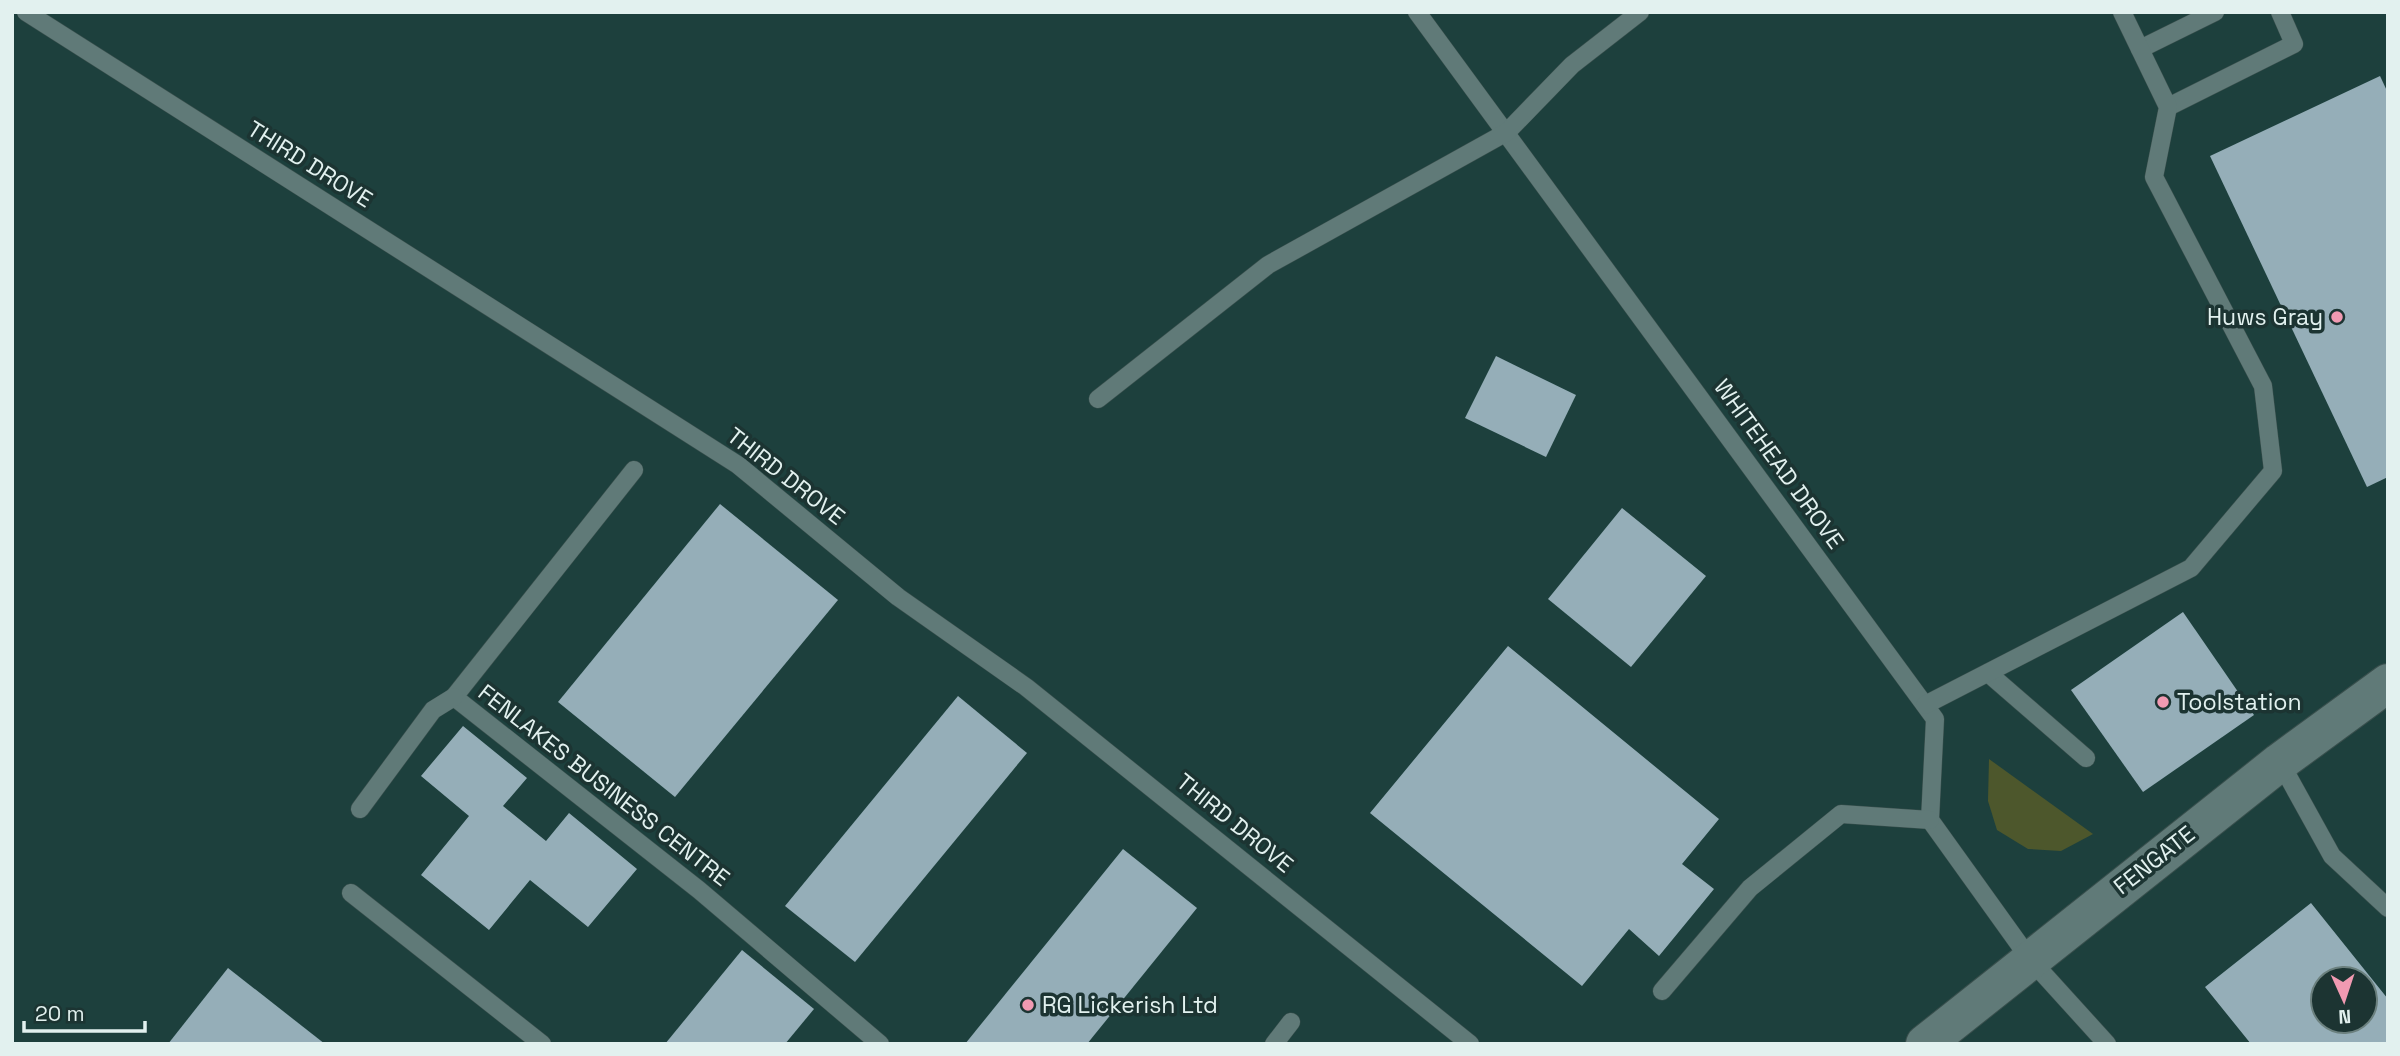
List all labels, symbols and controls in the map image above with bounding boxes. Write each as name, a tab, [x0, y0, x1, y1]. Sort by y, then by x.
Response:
street label: THIRD DROVE	[242, 114, 378, 214]
place label: Huws Gray	[2207, 302, 2323, 332]
marker: Huws Gray	[2329, 309, 2345, 325]
street label: WHITEHEAD DROVE	[1707, 373, 1851, 555]
street label: THIRD DROVE	[721, 421, 851, 531]
street label: FENLAKES BUSINESS CENTRE	[472, 677, 736, 893]
place label: Toolstation	[2177, 687, 2302, 717]
marker: Toolstation	[2155, 694, 2171, 710]
street label: THIRD DROVE	[1170, 767, 1300, 879]
street label: FENGATE	[2107, 819, 2201, 901]
north arrow	[2309, 965, 2379, 1035]
scale bar	[24, 990, 145, 1034]
place label: RG Lickerish Ltd	[1042, 990, 1218, 1020]
marker: RG Lickerish Ltd	[1020, 997, 1036, 1013]
text: 20 m	[35, 1000, 85, 1027]
text: N	[2338, 1004, 2352, 1029]

